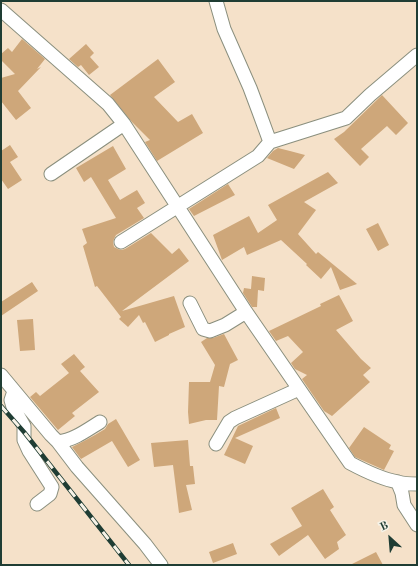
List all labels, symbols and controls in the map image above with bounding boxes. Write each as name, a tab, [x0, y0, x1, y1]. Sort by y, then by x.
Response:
north arrow	[370, 518, 410, 558]
text: B	[379, 520, 390, 533]

